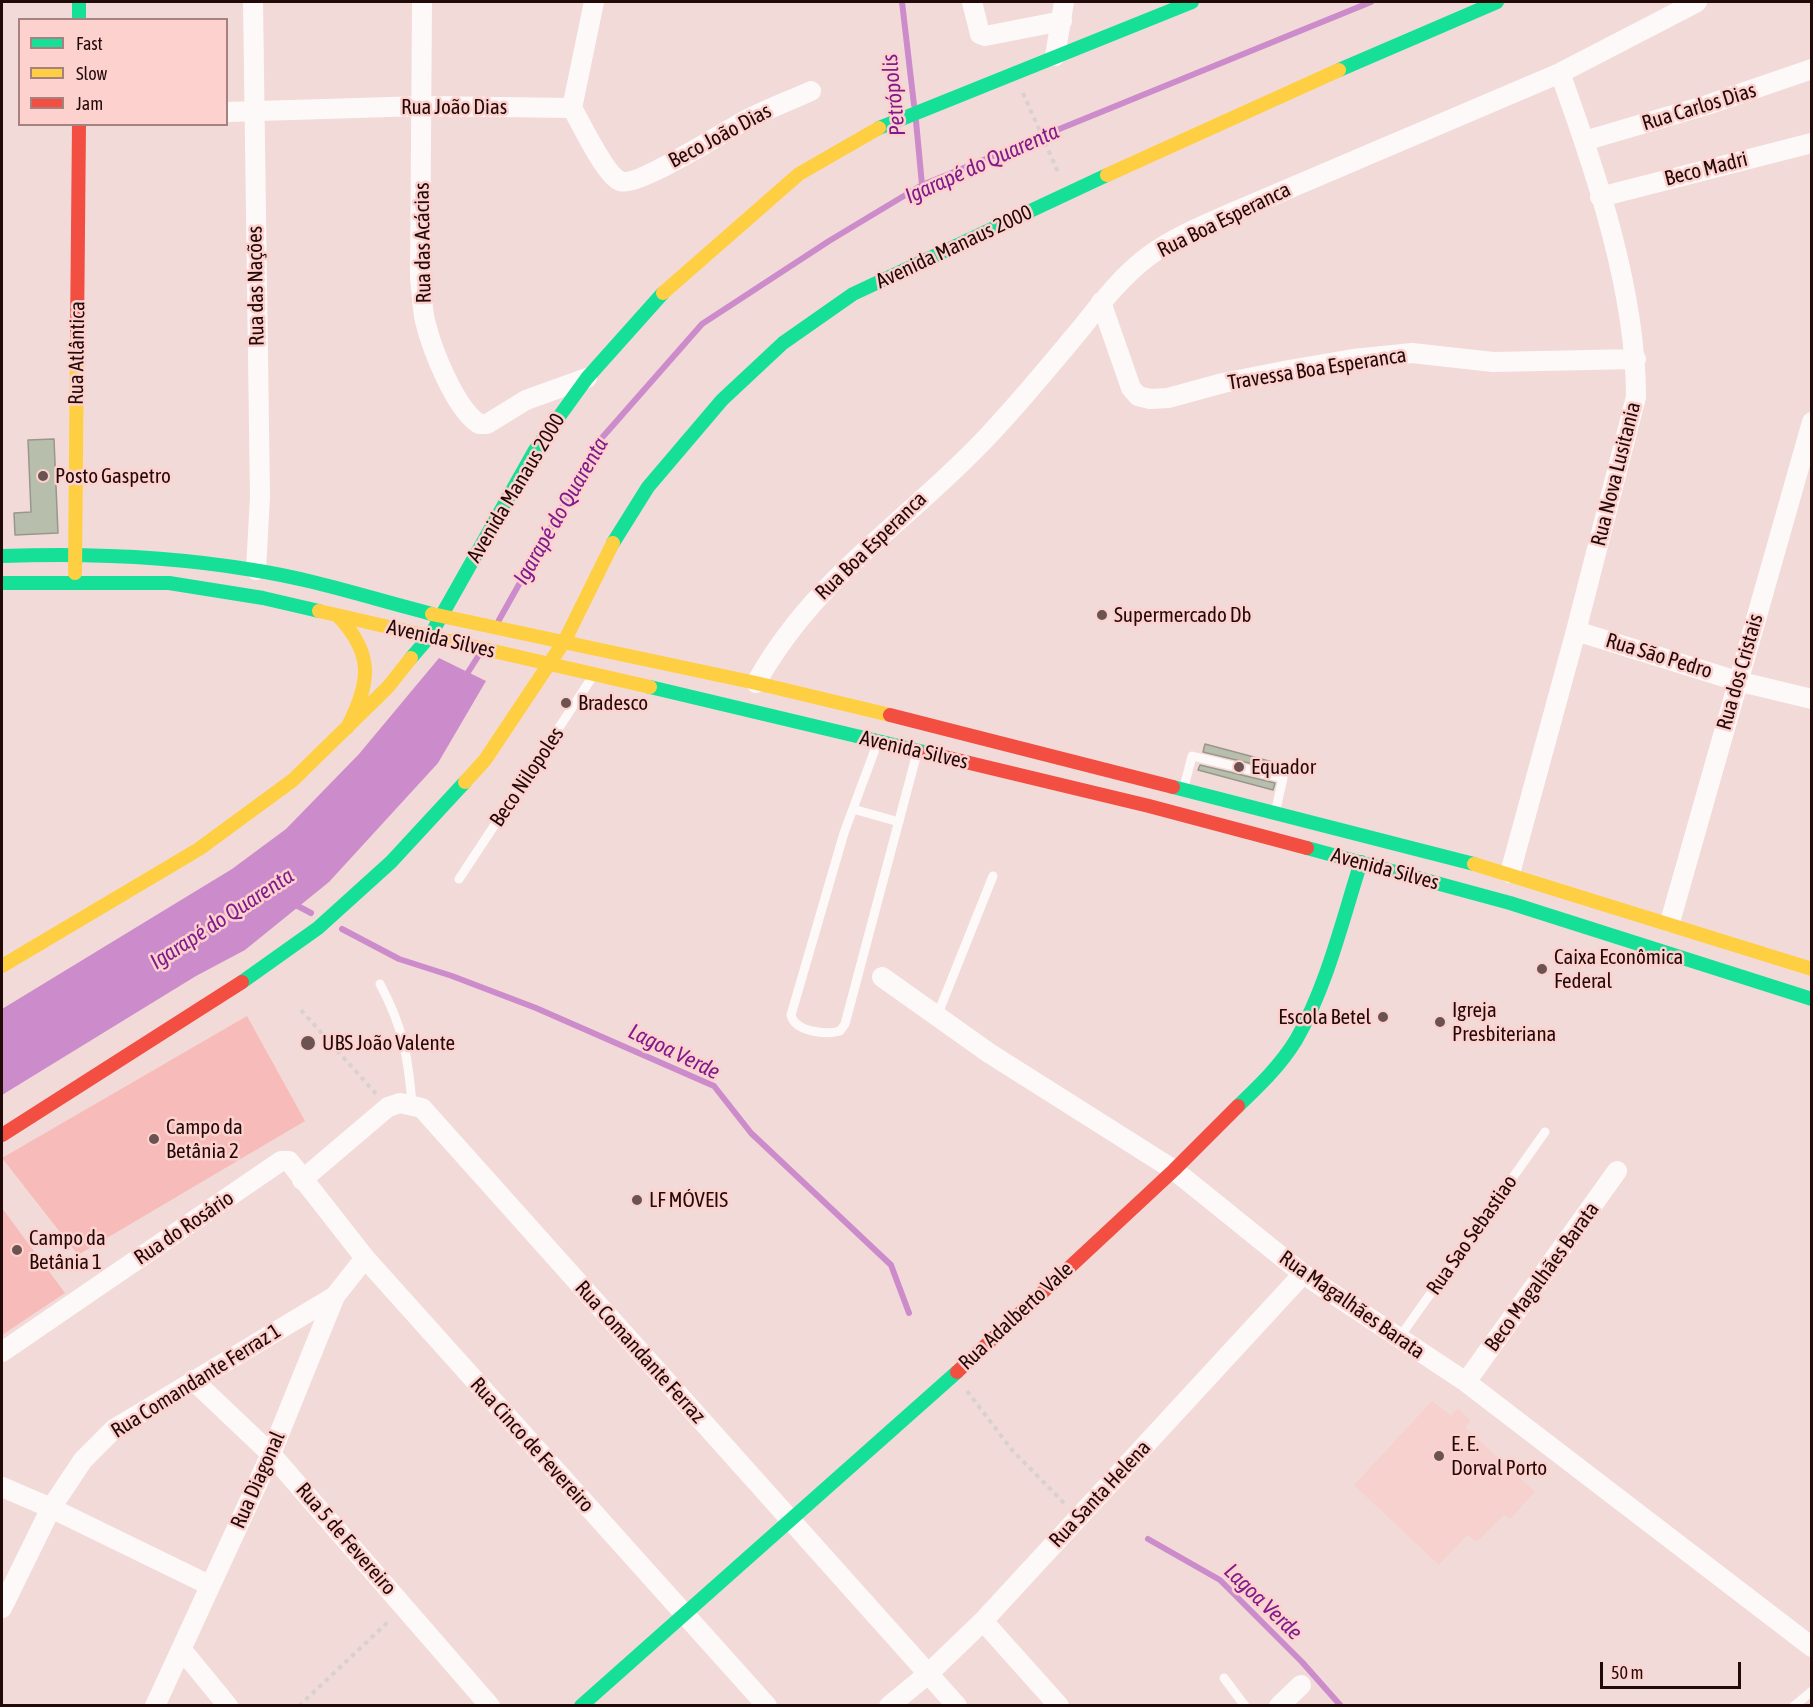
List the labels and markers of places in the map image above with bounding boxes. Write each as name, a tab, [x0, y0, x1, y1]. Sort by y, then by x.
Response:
place label: Posto Gaspetro	[55, 463, 171, 489]
marker: Posto Gaspetro	[36, 469, 50, 483]
place label: Supermercado Db	[1114, 602, 1251, 628]
marker: Supermercado Db	[1095, 608, 1109, 622]
place label: Bradesco	[578, 690, 648, 716]
marker: Bradesco	[559, 696, 573, 710]
place label: Equador	[1251, 754, 1316, 780]
marker: Equador	[1232, 760, 1246, 774]
place label: Caixa Econômica Federal	[1554, 944, 1683, 994]
marker: Caixa Econômica Federal	[1535, 962, 1549, 976]
place label: Igreja Presbiteriana	[1452, 997, 1556, 1047]
place label: Escola Betel	[1278, 1004, 1371, 1030]
marker: Escola Betel	[1376, 1010, 1390, 1024]
marker: Igreja Presbiteriana	[1433, 1015, 1447, 1029]
place label: UBS João Valente	[322, 1030, 455, 1056]
marker: UBS João Valente	[299, 1034, 317, 1052]
place label: Campo da Betânia 2	[166, 1114, 243, 1164]
marker: Campo da Betânia 2	[147, 1132, 161, 1146]
place label: LF MÓVEIS	[649, 1187, 728, 1213]
marker: LF MÓVEIS	[630, 1193, 644, 1207]
place label: Campo da Betânia 1	[29, 1225, 106, 1275]
marker: Campo da Betânia 1	[10, 1243, 24, 1257]
place label: E. E. Dorval Porto	[1451, 1431, 1547, 1481]
marker: E. E. Dorval Porto	[1432, 1449, 1446, 1463]

